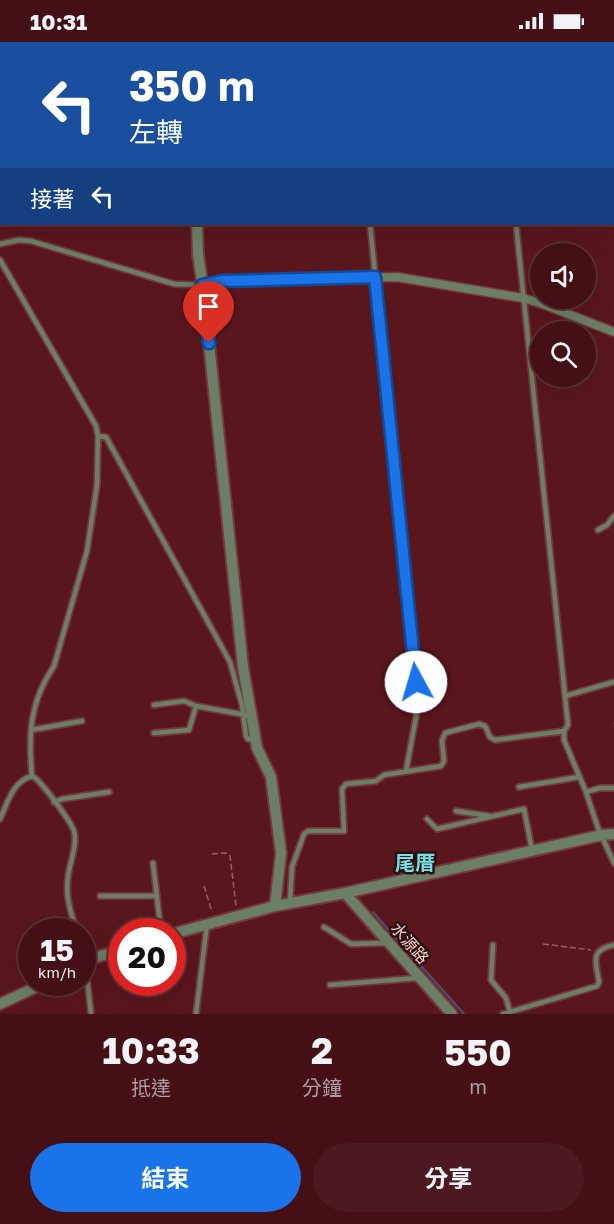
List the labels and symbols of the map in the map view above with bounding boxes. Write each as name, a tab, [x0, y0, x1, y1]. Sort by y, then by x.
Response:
pin	[183, 281, 234, 343]
position arrow	[384, 650, 448, 714]
district label: 尾厝	[395, 850, 435, 874]
speed limit sign: 20	[108, 918, 186, 996]
street label: 水源路	[387, 918, 433, 968]

